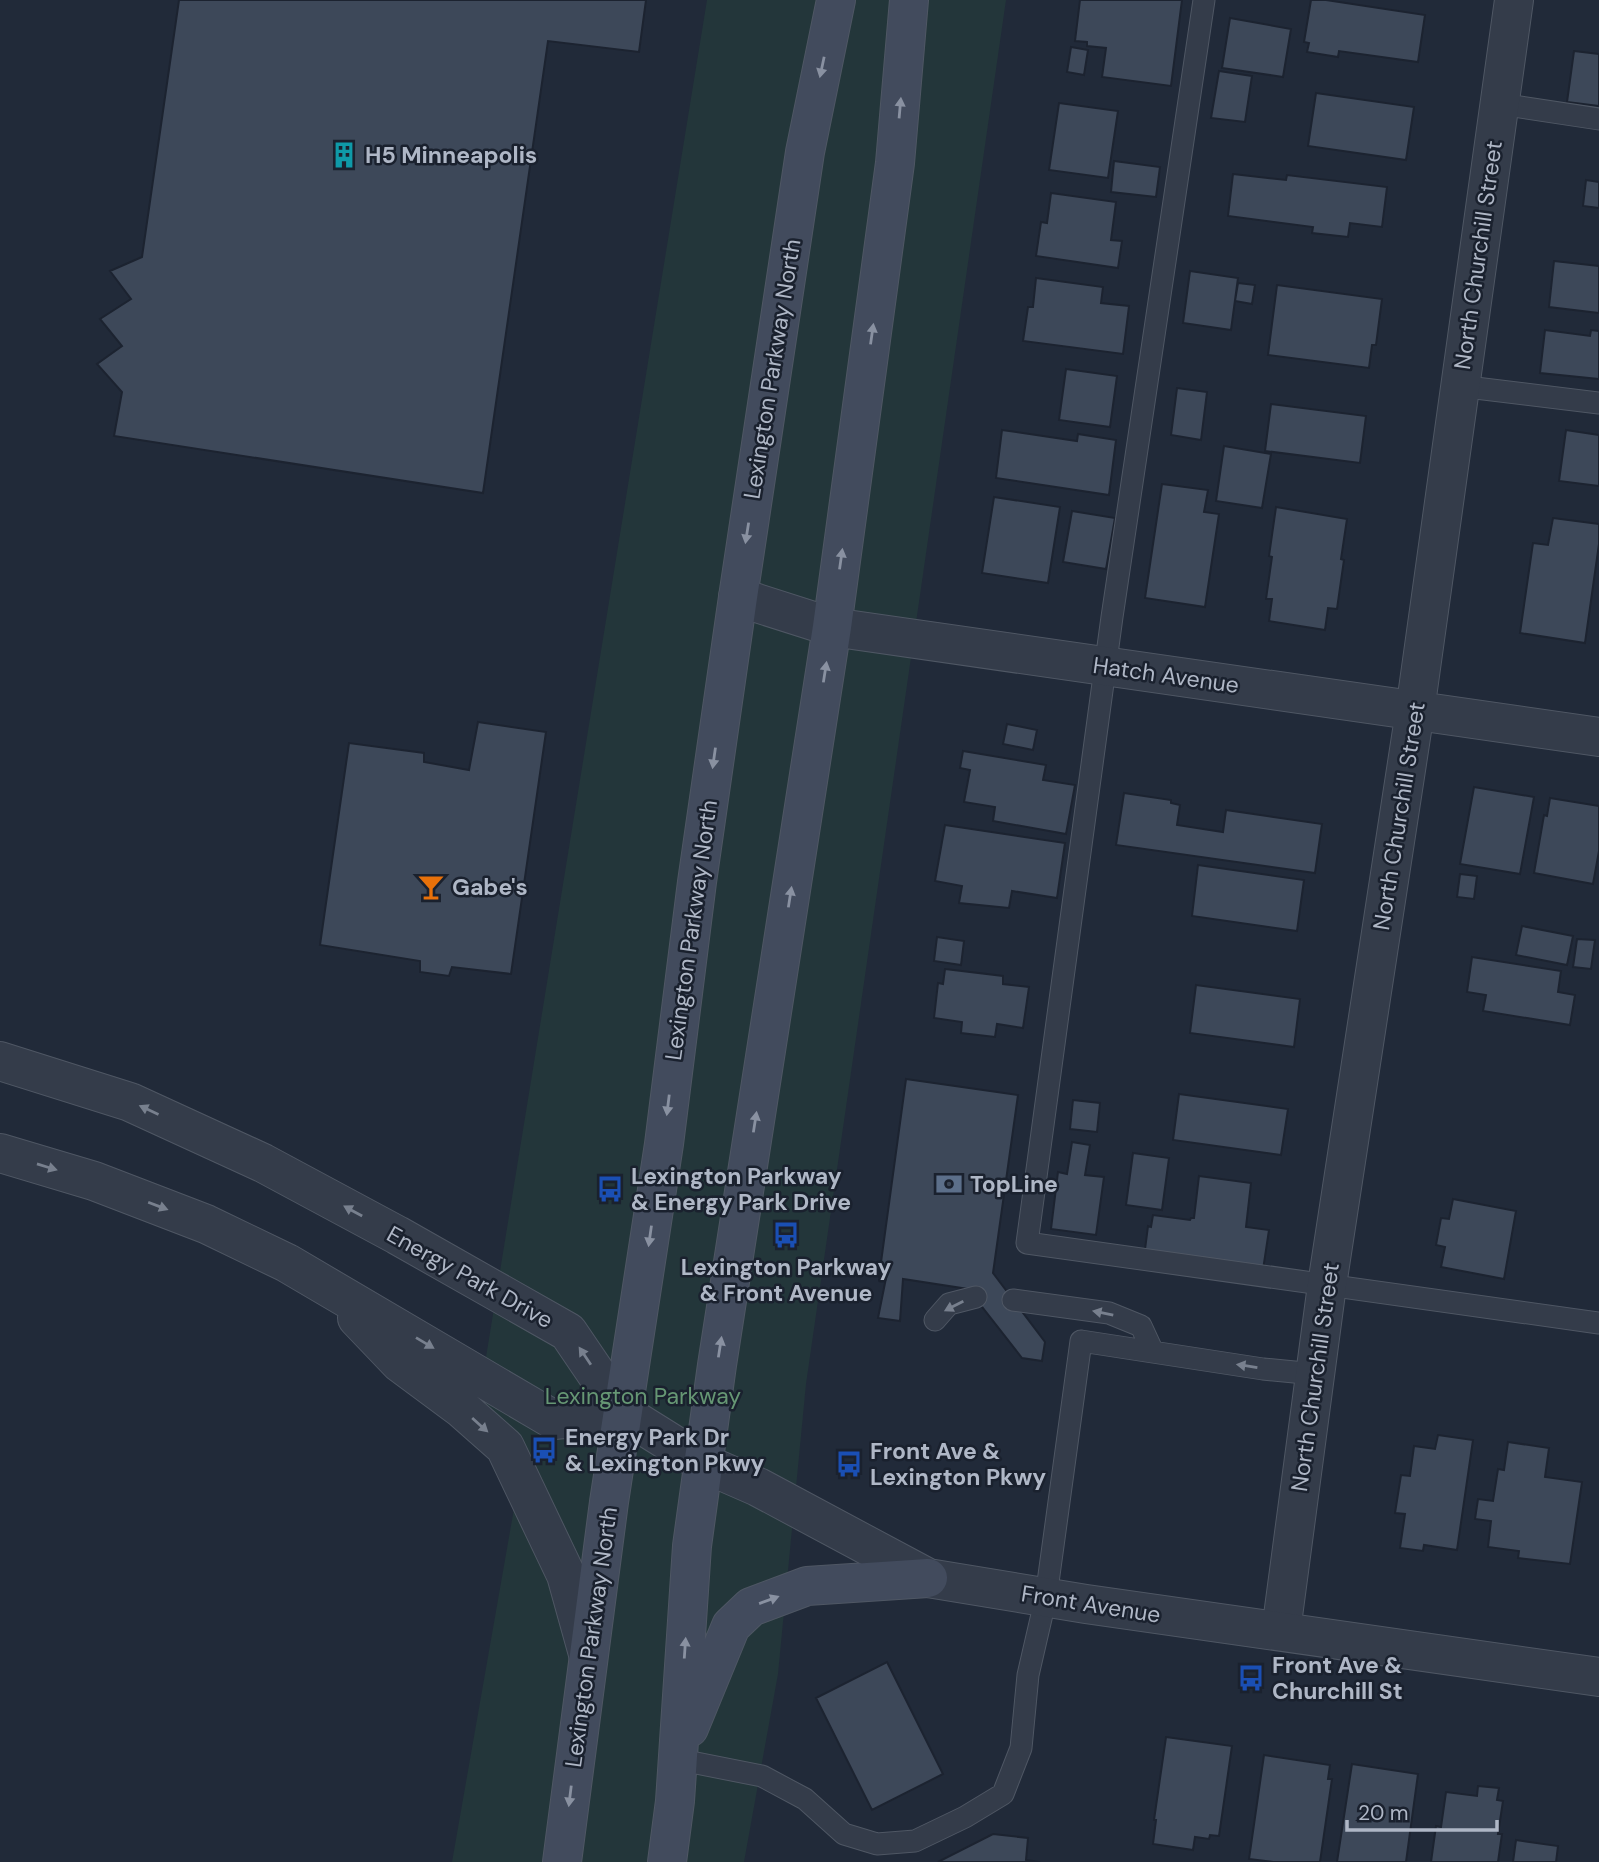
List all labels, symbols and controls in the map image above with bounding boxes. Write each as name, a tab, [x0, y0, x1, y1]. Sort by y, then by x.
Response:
one-way arrow	[817, 56, 828, 78]
one-way arrow	[895, 97, 906, 119]
street label: North Churchill Street	[1447, 139, 1509, 371]
building icon: H5 Minneapolis	[329, 140, 359, 170]
place label: H5 Minneapolis	[365, 140, 537, 170]
street label: Lexington Parkway North	[737, 237, 807, 501]
one-way arrow	[867, 323, 878, 345]
one-way arrow	[741, 522, 752, 544]
one-way arrow	[836, 548, 847, 570]
street label: Hatch Avenue	[1091, 650, 1241, 700]
one-way arrow	[820, 661, 831, 683]
street label: North Churchill Street	[1366, 700, 1432, 932]
one-way arrow	[709, 748, 720, 770]
street label: Lexington Parkway North	[658, 798, 724, 1062]
bar icon: Gabe's	[416, 872, 446, 902]
place label: Gabe's	[452, 872, 528, 902]
one-way arrow	[785, 886, 796, 908]
one-way arrow	[663, 1095, 674, 1117]
one-way arrow	[139, 1104, 159, 1116]
one-way arrow	[750, 1111, 761, 1133]
place label: Lexington Parkway & Energy Park Drive	[631, 1161, 851, 1217]
one-way arrow	[37, 1162, 58, 1172]
bank icon: TopLine	[934, 1169, 964, 1199]
place label: TopLine	[970, 1169, 1058, 1199]
bus stop icon: Lexington Parkway & Energy Park Drive	[595, 1174, 625, 1204]
one-way arrow	[147, 1200, 168, 1211]
one-way arrow	[343, 1205, 362, 1217]
street label: Energy Park Drive	[382, 1219, 558, 1335]
bus stop icon: Lexington Parkway & Front Avenue	[771, 1220, 801, 1250]
one-way arrow	[644, 1225, 655, 1247]
place label: Lexington Parkway & Front Avenue	[681, 1252, 891, 1308]
street label: North Churchill Street	[1284, 1261, 1346, 1493]
one-way arrow	[943, 1299, 963, 1311]
one-way arrow	[1092, 1308, 1114, 1319]
one-way arrow	[715, 1336, 726, 1358]
one-way arrow	[415, 1337, 434, 1350]
one-way arrow	[578, 1347, 592, 1365]
one-way arrow	[1236, 1360, 1258, 1371]
park label: Lexington Parkway	[545, 1381, 741, 1411]
one-way arrow	[472, 1417, 489, 1433]
place label: Energy Park Dr & Lexington Pkwy	[565, 1422, 765, 1478]
bus stop icon: Energy Park Dr & Lexington Pkwy	[529, 1435, 559, 1465]
place label: Front Ave & Lexington Pkwy	[870, 1436, 1046, 1492]
bus stop icon: Front Ave & Lexington Pkwy	[834, 1449, 864, 1479]
street label: Lexington Parkway North	[558, 1505, 624, 1769]
street label: Front Avenue	[1019, 1578, 1163, 1630]
one-way arrow	[759, 1594, 780, 1605]
one-way arrow	[679, 1636, 690, 1658]
place label: Front Ave & Churchill St	[1272, 1650, 1403, 1706]
bus stop icon: Front Ave & Churchill St	[1236, 1663, 1266, 1693]
one-way arrow	[564, 1785, 575, 1807]
scale bar	[1347, 1788, 1498, 1832]
text: 20 m	[1358, 1799, 1409, 1827]

